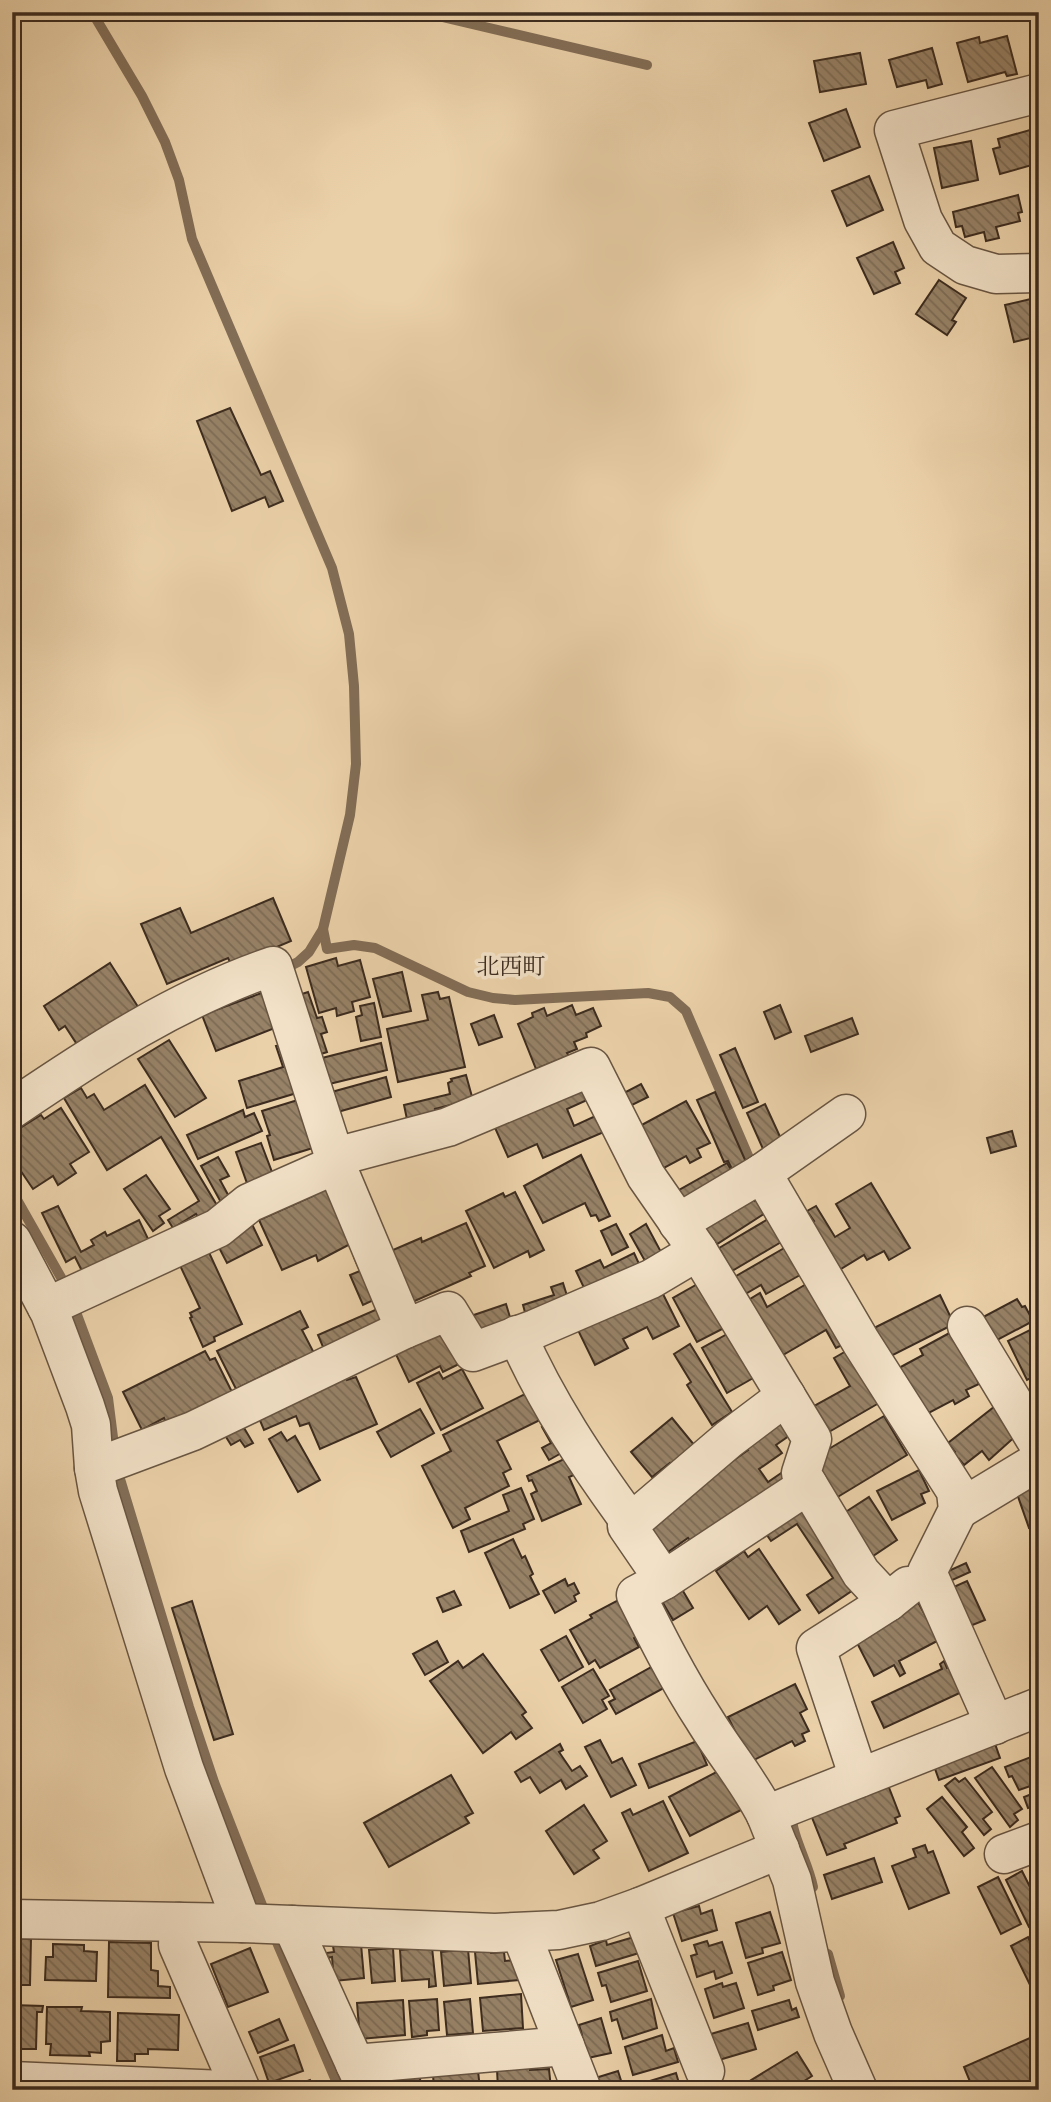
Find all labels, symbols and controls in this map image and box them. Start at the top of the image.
district label: 北西町 [477,952,546,985]

